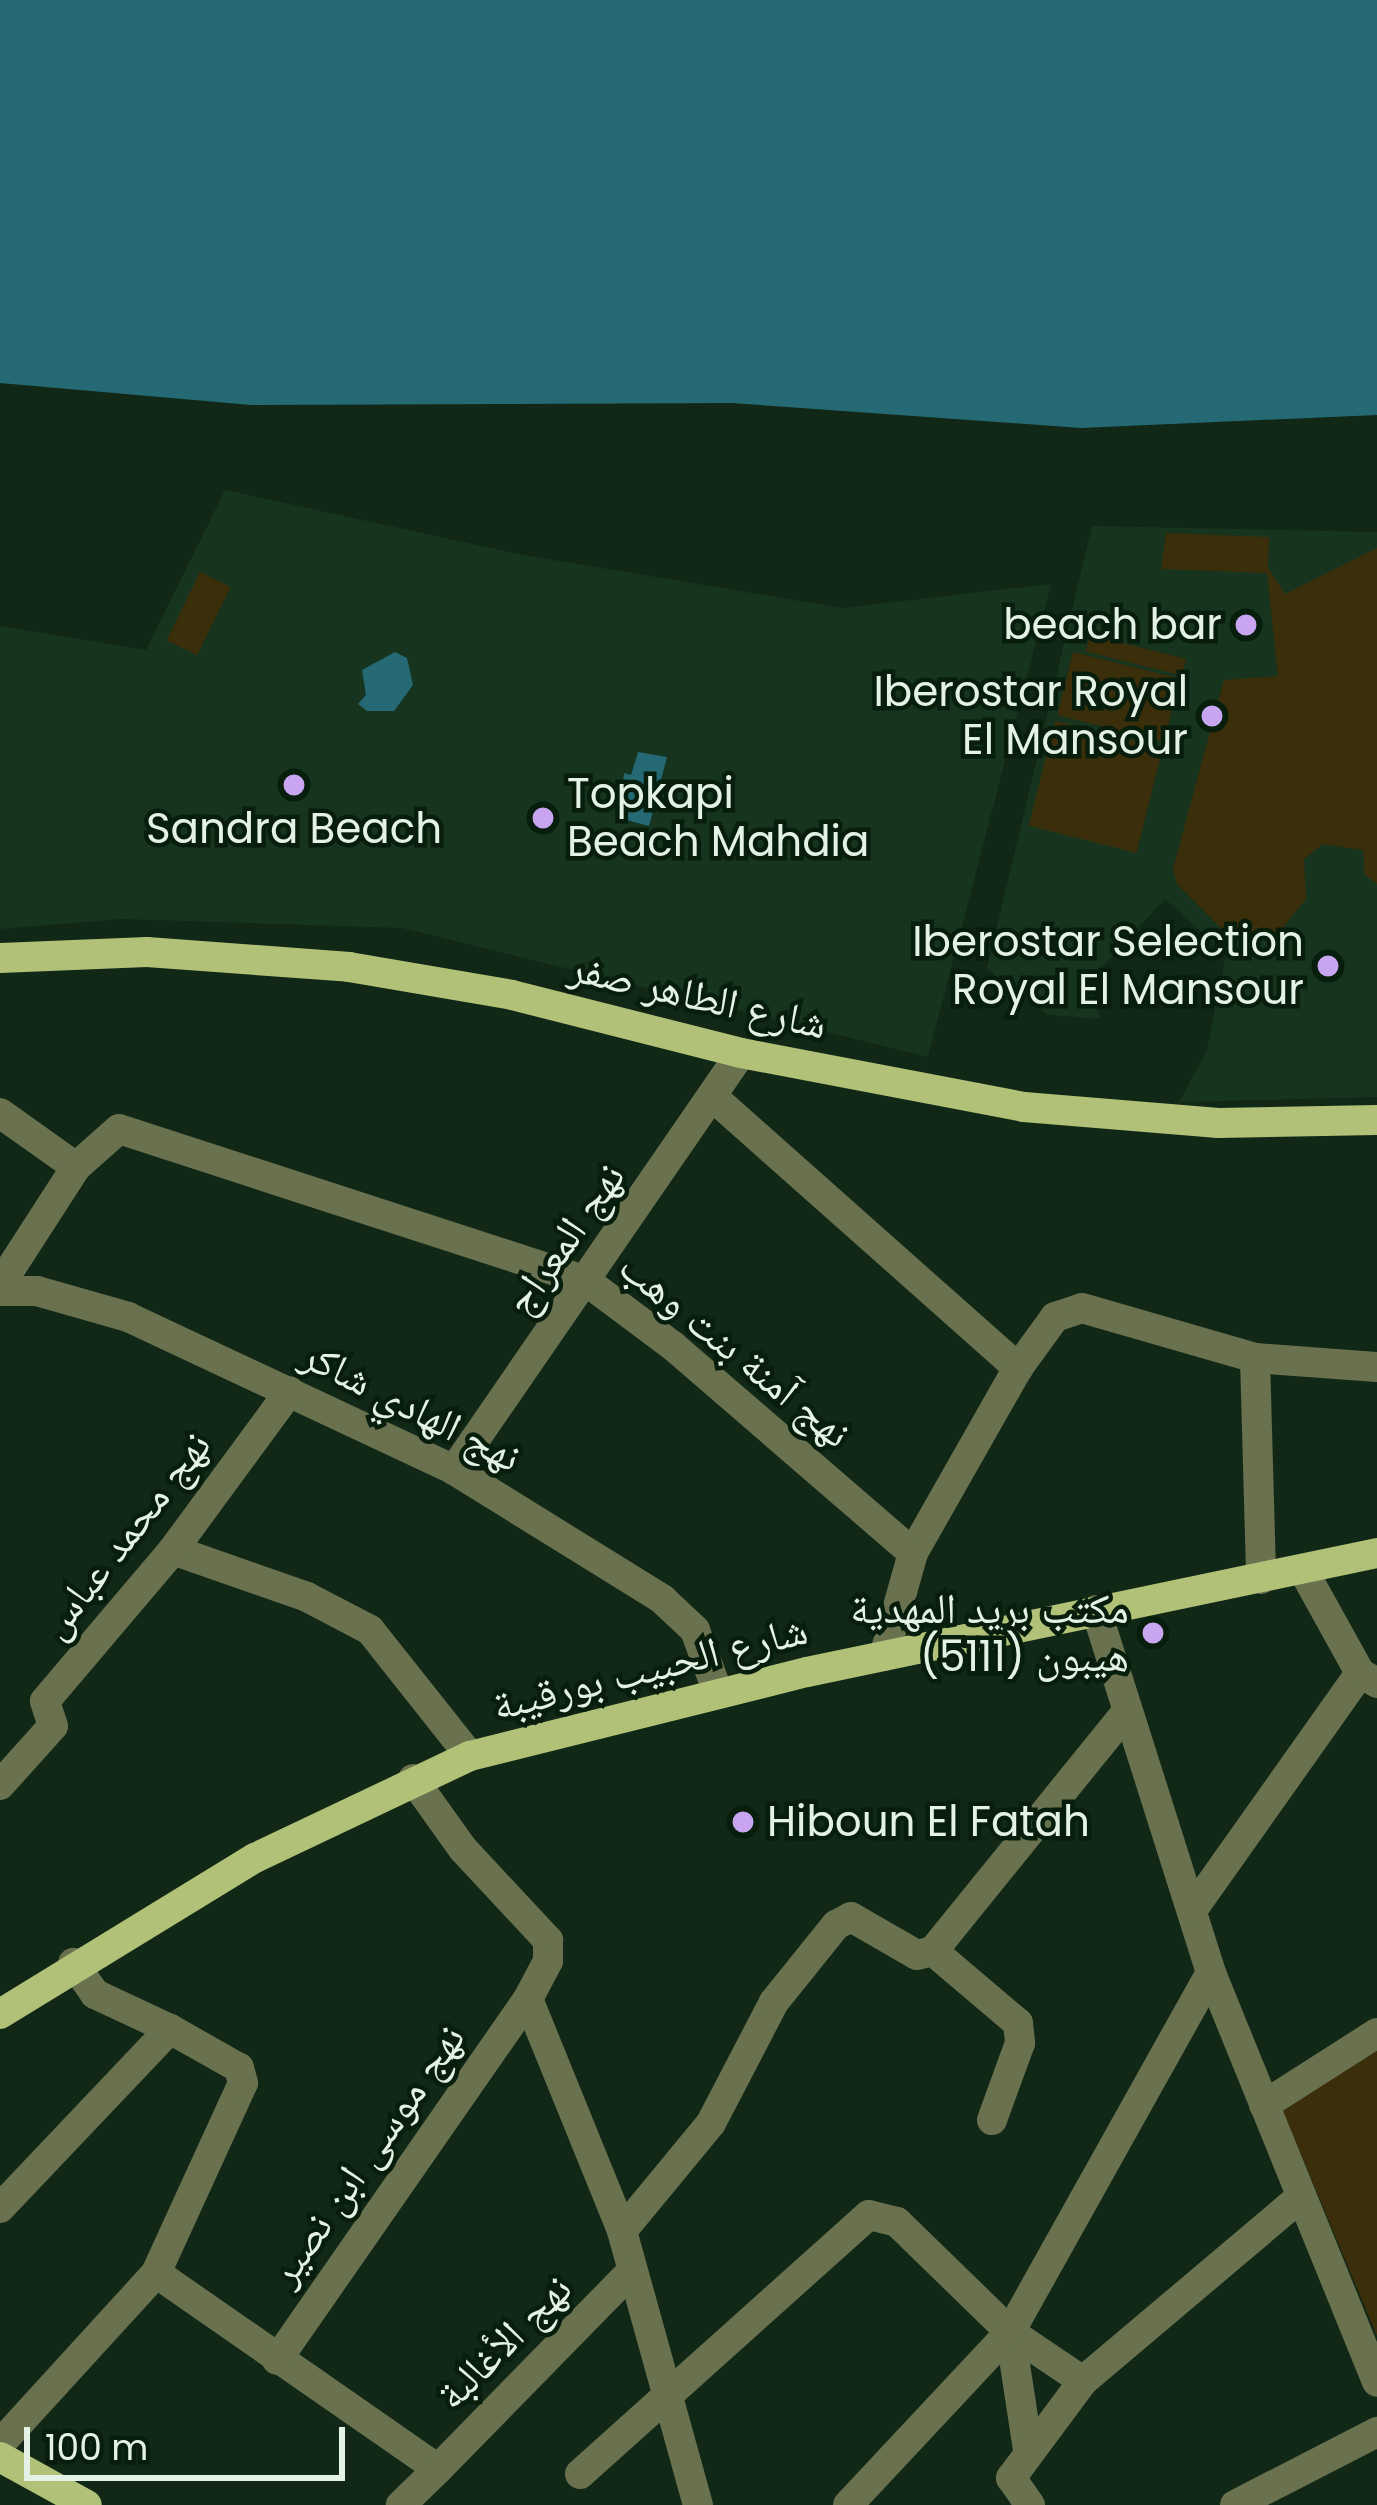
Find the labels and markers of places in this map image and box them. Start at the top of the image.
place label: beach bar [1003,600,1222,650]
marker: beach bar [1233,612,1259,638]
place label: Iberostar Royal El Mansour [873,667,1188,766]
marker: Iberostar Royal El Mansour [1199,703,1225,729]
place label: Topkapi Beach Mahdia [567,769,869,868]
marker: Sandra Beach [281,772,307,798]
place label: Sandra Beach [146,804,442,854]
marker: Topkapi Beach Mahdia [530,805,556,831]
place label: Iberostar Selection Royal El Mansour [912,917,1304,1016]
marker: Iberostar Selection Royal El Mansour [1315,953,1341,979]
place label: مكتب بريد المهدية هيبون (5111) [850,1584,1129,1682]
marker: مكتب بريد المهدية هيبون (5111) [1140,1620,1166,1646]
place label: Hiboun El Fatah [767,1797,1090,1847]
marker: Hiboun El Fatah [730,1809,756,1835]

